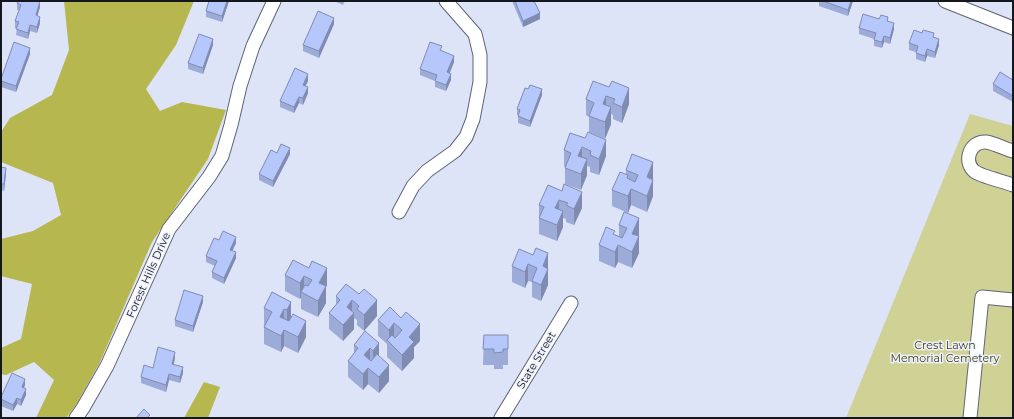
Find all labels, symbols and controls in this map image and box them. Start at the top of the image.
street label: Forest Hills Drive [123,230,173,320]
street label: State Street [513,328,559,391]
park label: Crest Lawn Memorial Cemetery [890,338,1000,365]

